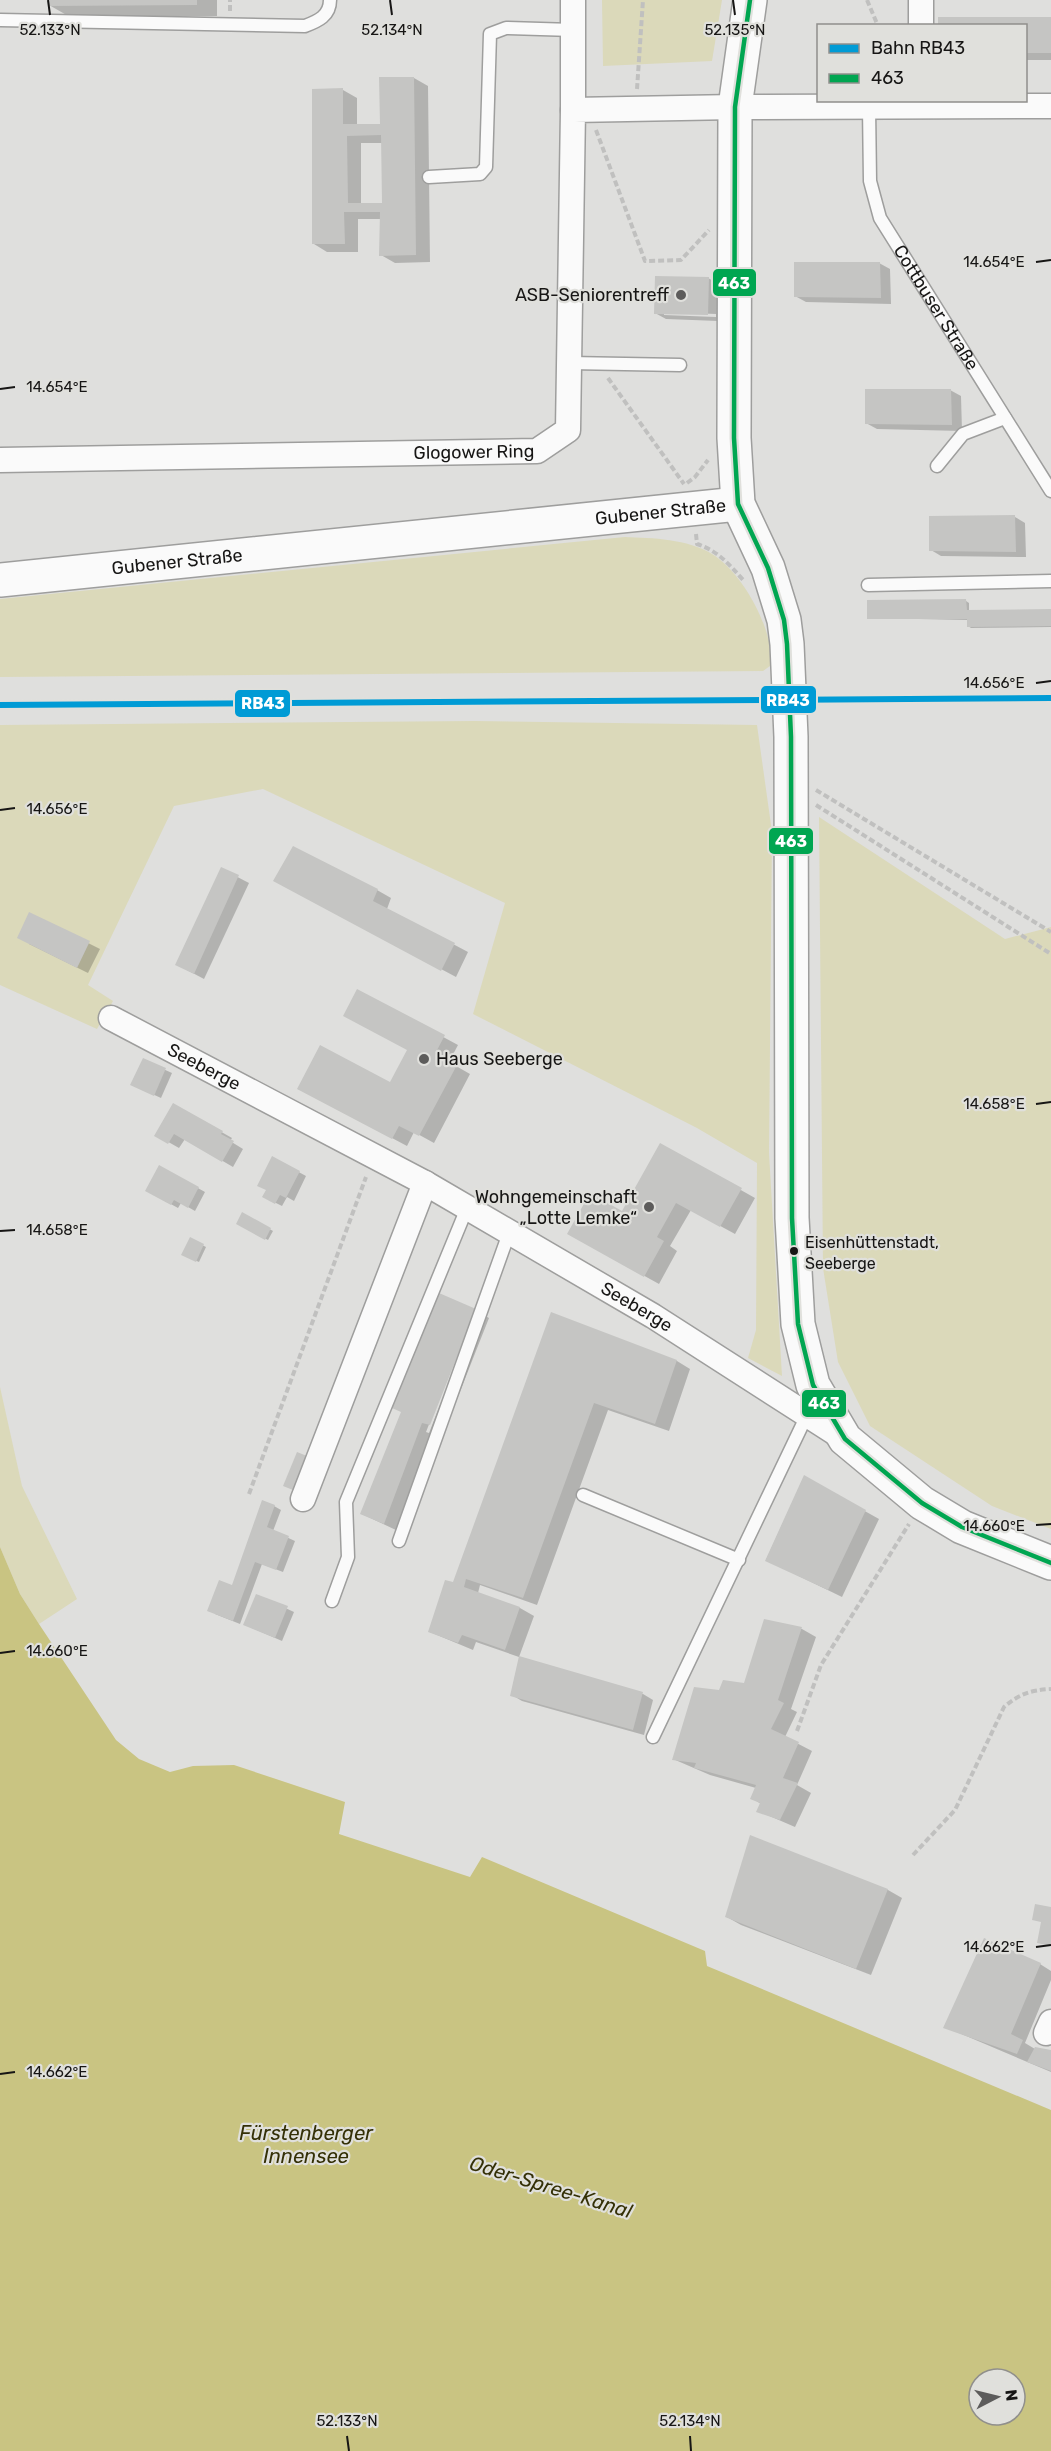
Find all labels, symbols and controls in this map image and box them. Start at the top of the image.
text: 52.133°N [19,21,81,39]
text: 52.134°N [361,21,423,39]
text: 52.135°N [704,21,766,39]
legend [817,24,1027,102]
text: Bahn RB43 [871,37,965,59]
text: 463 [871,67,904,89]
street label: Cottbuser Straße [889,241,984,374]
text: 14.654°E [963,253,1025,271]
line badge: 463 [712,268,757,297]
text: 463 [718,274,750,293]
place label: ASB-Seniorentreff [515,284,670,306]
marker: ASB-Seniorentreff [674,288,688,302]
text: 14.654°E [26,378,88,396]
street label: Glogower Ring [413,440,535,464]
street label: Gubener Straße [594,494,727,530]
street label: Gubener Straße [111,544,244,579]
text: 14.656°E [963,674,1025,692]
line badge: RB43 [760,685,817,714]
line badge: RB43 [234,689,291,718]
text: RB43 [766,691,810,710]
text: RB43 [241,694,285,713]
text: 14.656°E [26,800,88,818]
line badge: 463 [768,827,814,855]
text: 463 [775,832,807,851]
street label: Seeberge [164,1039,244,1095]
place label: Haus Seeberge [436,1048,563,1070]
marker: Haus Seeberge [417,1052,431,1066]
text: 14.658°E [963,1095,1025,1113]
place label: Wohngemeinschaft „Lotte Lemke“ [475,1186,637,1229]
marker: Wohngemeinschaft „Lotte Lemke“ [642,1200,656,1214]
text: 14.658°E [26,1221,88,1239]
place label: Eisenhüttenstadt, Seeberge [805,1233,939,1273]
marker: Eisenhüttenstadt, Seeberge [788,1245,800,1257]
street label: Seeberge [597,1277,677,1337]
line badge: 463 [801,1389,847,1418]
text: 463 [808,1394,840,1413]
text: 14.660°E [963,1517,1025,1535]
text: 14.660°E [26,1642,88,1660]
text: 14.662°E [964,1938,1024,1956]
text: 14.662°E [27,2063,87,2081]
water label: Fürstenberger Innensee [239,2121,374,2168]
water label: Oder-Spree-Kanal [467,2151,636,2223]
north arrow [967,2367,1027,2427]
text: N [1001,2388,1022,2402]
text: 52.133°N [316,2412,378,2430]
text: 52.134°N [659,2412,721,2430]

